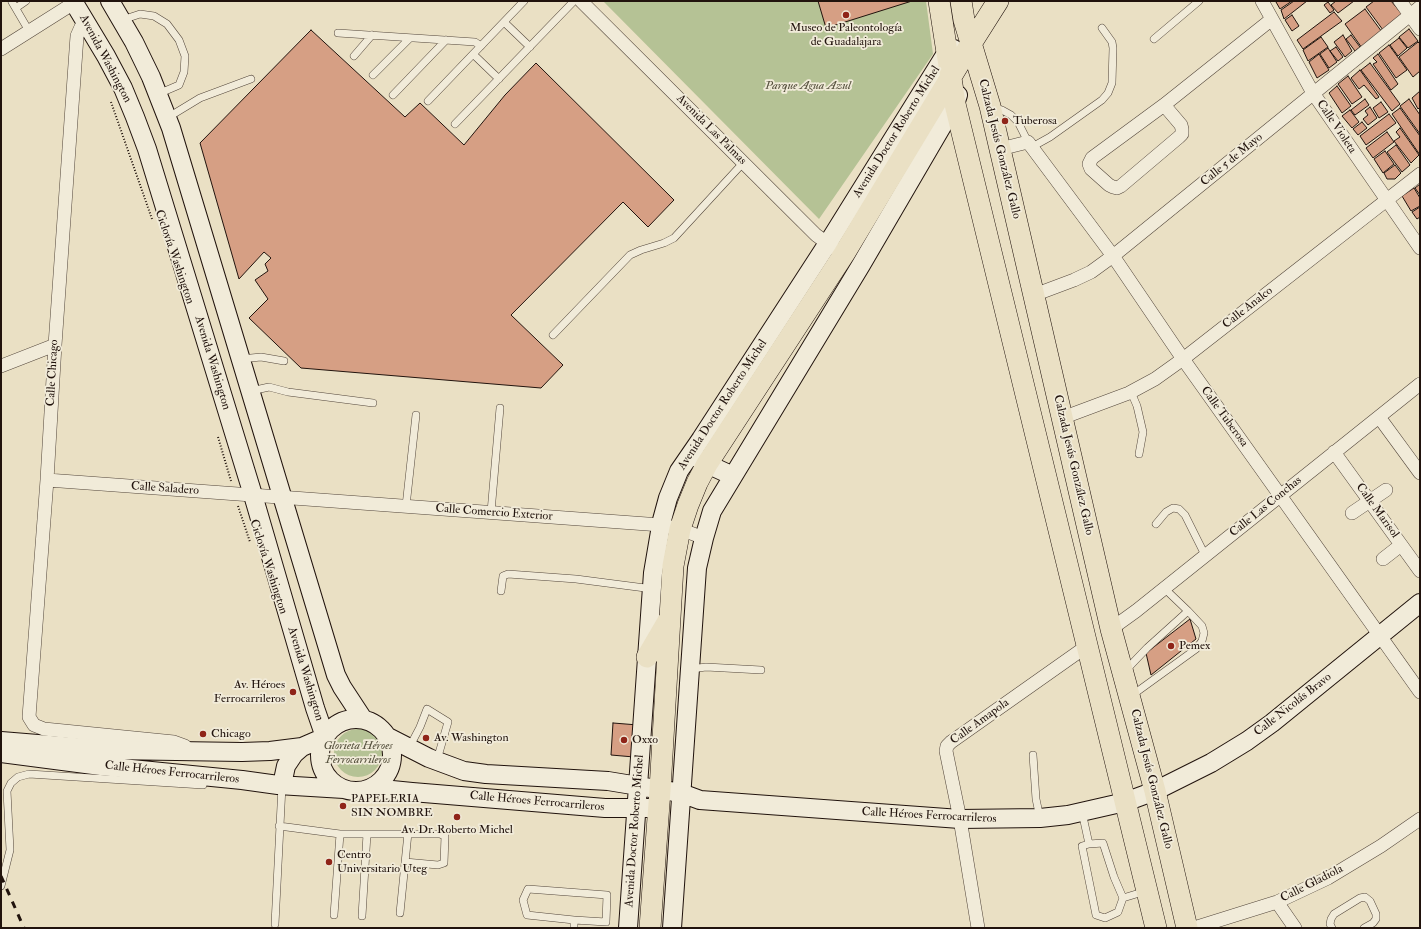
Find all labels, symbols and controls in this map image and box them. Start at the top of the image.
marker: Museo de Paleontología de Guadalajara [841,10,851,20]
street label: Avenida Washington [76,13,134,105]
place label: Museo de Paleontología de Guadalajara [790,21,902,49]
street label: Avenida Doctor Roberto Michel [850,63,944,201]
street label: Calzada Jesús González Gallo [975,78,1023,220]
park label: Parque Agua Azul [765,79,851,93]
street label: Avenida Las Palmas [673,92,749,168]
street label: Calle Violeta [1313,97,1359,157]
place label: Tuberosa [1013,114,1057,128]
marker: Tuberosa [1000,116,1010,126]
street label: Calle 5 de Mayo [1198,131,1266,189]
street label: Ciclovía Washington [151,208,197,306]
street label: Calle Analco [1220,284,1276,332]
street label: Avenida Washington [191,314,233,412]
street label: Avenida Doctor Roberto Michel [675,337,771,473]
street label: Calle Chicago [44,339,62,407]
street label: Calle Tuberosa [1197,384,1251,450]
street label: Calzada Jesús González Gallo [1050,393,1096,537]
street label: Calle Las Conchas [1227,474,1305,540]
street label: Calle Saladero [131,479,199,499]
street label: Calle Marisol [1352,481,1402,541]
street label: Calle Comercio Exterior [435,502,553,524]
street label: Ciclovía Washington [246,518,290,616]
street label: Avenida Washington [284,625,326,723]
place label: Pemex [1179,639,1210,653]
marker: Pemex [1166,641,1176,651]
street label: Calle Nicolás Bravo [1251,670,1335,740]
place label: Av. Héroes Ferrocarrileros [214,678,285,706]
marker: Av. Héroes Ferrocarrileros [288,687,298,697]
street label: Calle Amapola [948,696,1012,748]
street label: Calzada Jesús González Gallo [1127,708,1175,850]
place label: Chicago [211,727,251,741]
marker: Chicago [198,729,208,739]
place label: Av. Washington [434,731,509,745]
marker: Av. Washington [421,733,431,743]
place label: Oxxo [632,733,658,747]
marker: Oxxo [619,735,629,745]
park label: Glorieta Héroes Ferrocarrileros [323,739,393,767]
street label: Avenida Doctor Roberto Michel [622,754,648,908]
street label: Calle Héroes Ferrocarrileros [104,759,240,787]
street label: Calle Héroes Ferrocarrileros [469,789,605,815]
place label: PAPELERIA SIN NOMBRE [351,792,433,820]
marker: PAPELERIA SIN NOMBRE [338,801,348,811]
street label: Calle Héroes Ferrocarrileros [861,805,997,827]
marker: Av. Dr. Roberto Michel [452,812,462,822]
place label: Av. Dr. Roberto Michel [401,823,513,837]
place label: Centro Universitario Uteg [337,848,427,876]
marker: Centro Universitario Uteg [324,857,334,867]
street label: Calle Gladiola [1278,862,1346,906]

